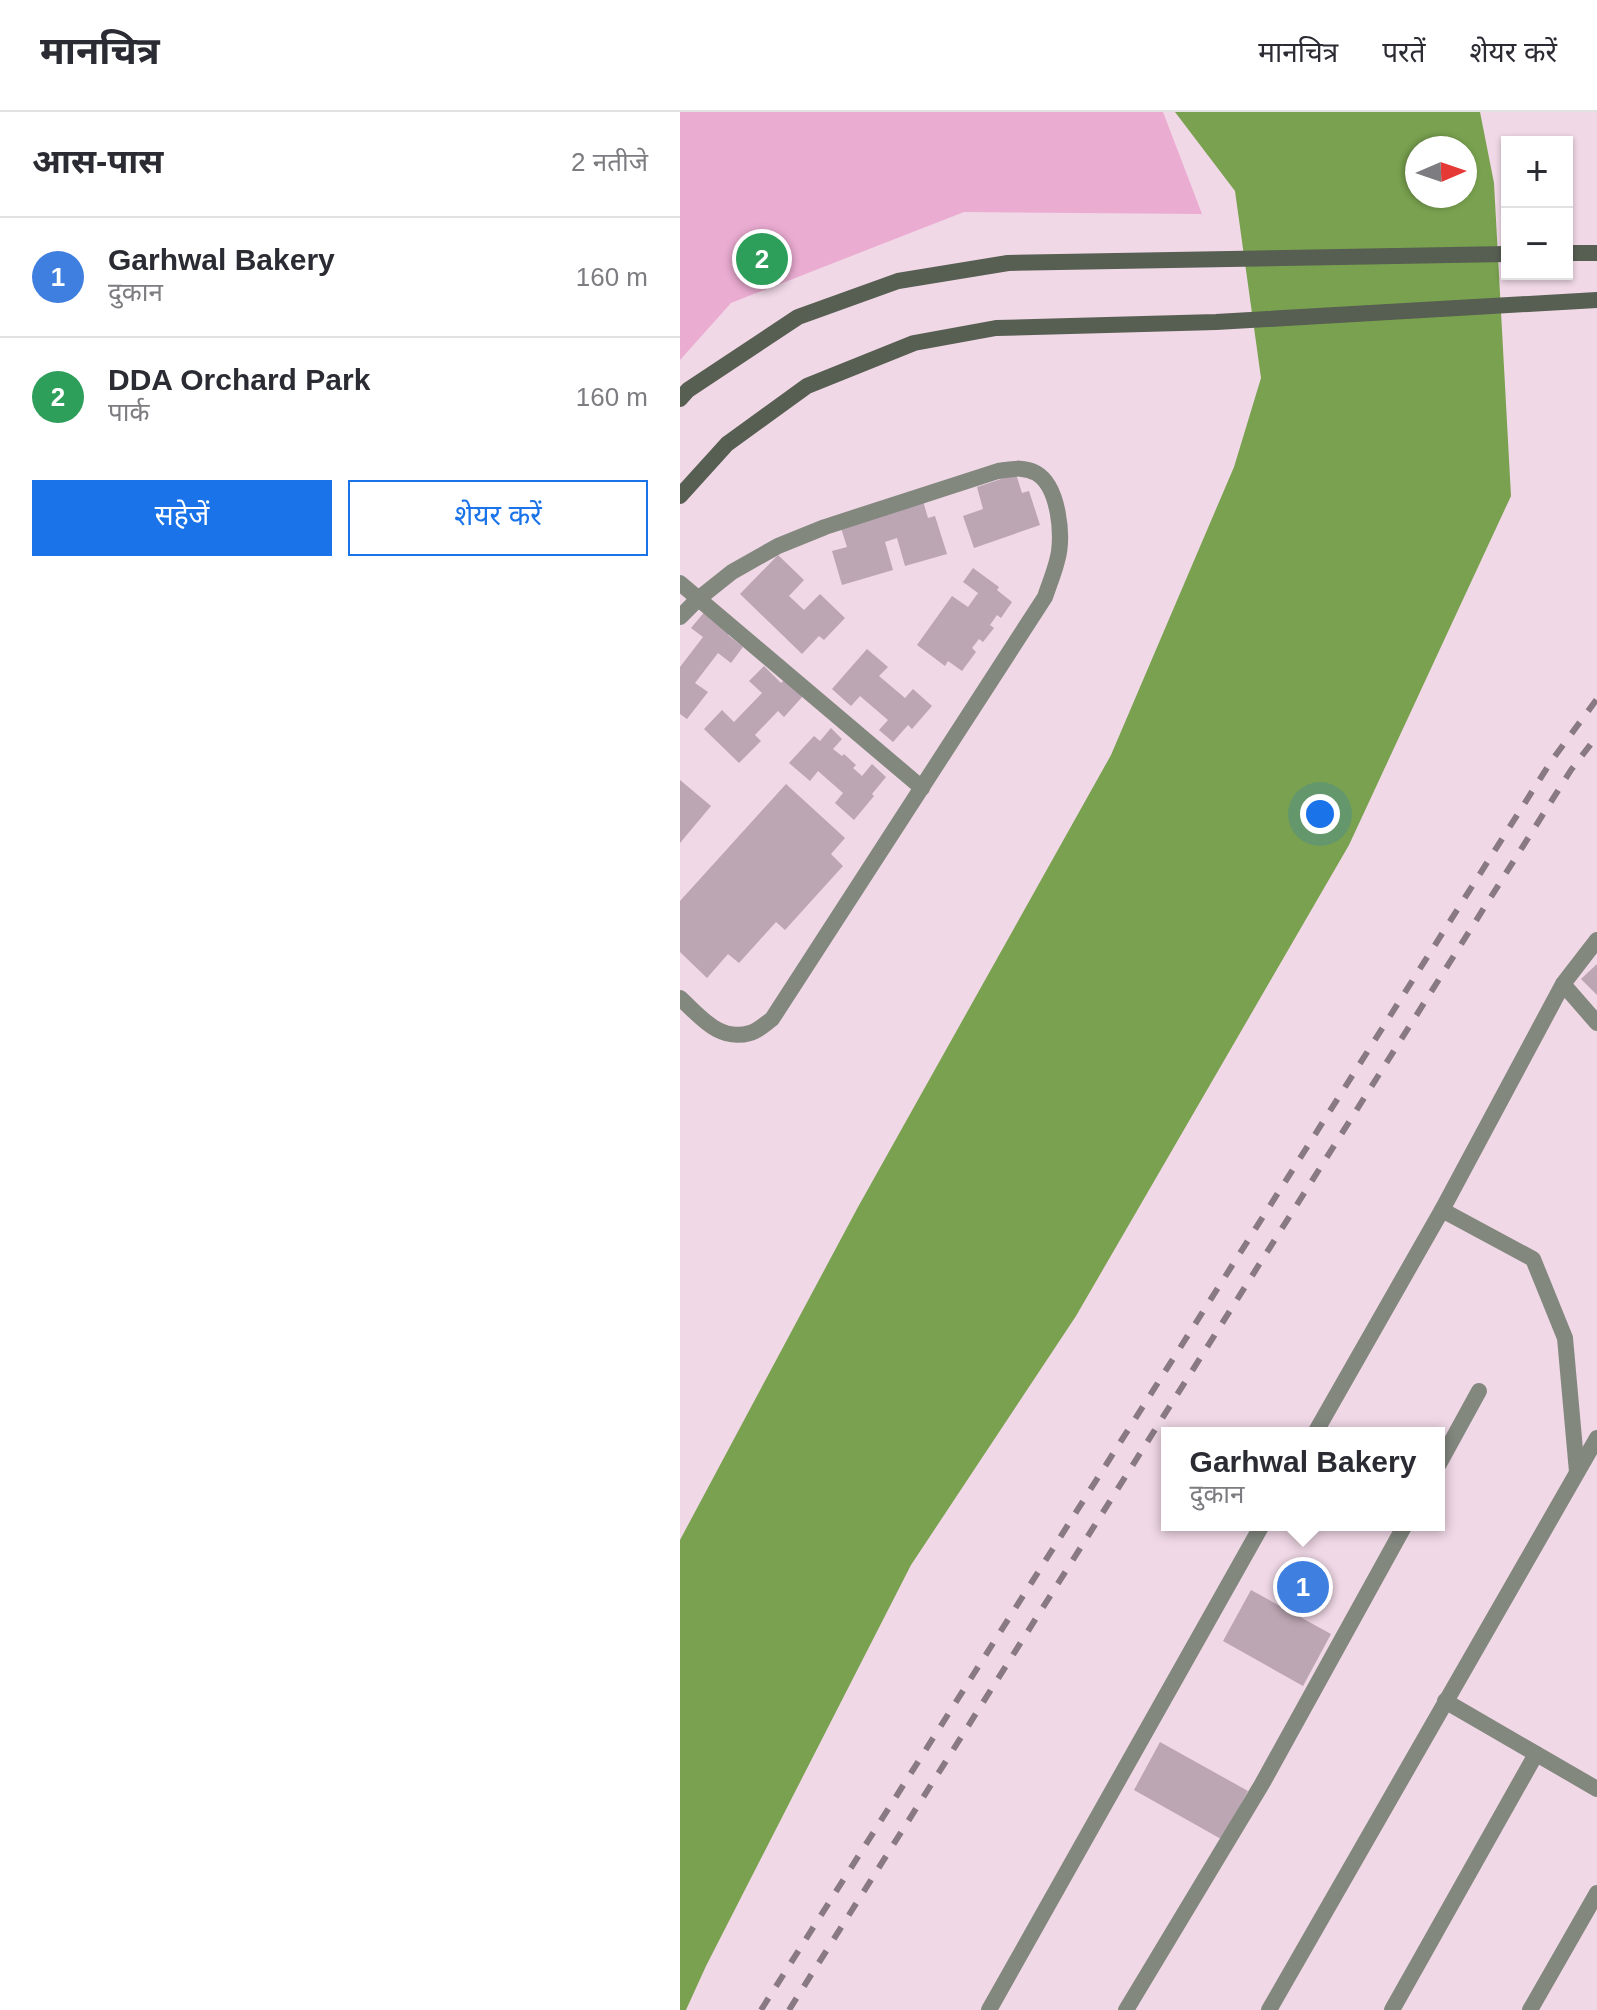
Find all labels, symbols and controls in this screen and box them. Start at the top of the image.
text: मानचित्र [40,30,160,72]
text: मानचित्र [1258,37,1338,68]
text: परतें [1382,37,1426,68]
text: शेयर करें [1470,37,1557,68]
north arrow [1405,136,1477,208]
map controls [1501,136,1573,280]
button: + [1501,136,1573,208]
text: आस-पास [32,142,163,180]
text: 2 नतीजे [571,147,648,177]
button: − [1501,208,1573,280]
pin: 2 [736,229,788,289]
text: Garhwal Bakery [108,243,335,276]
text: 1 [51,262,65,292]
text: 160 m [576,262,648,292]
text: दुकान [108,277,163,307]
text: DDA Orchard Park [108,363,370,396]
text: 2 [51,382,65,412]
text: 160 m [576,382,648,412]
text: पार्क [108,397,149,427]
button: सहेजें [32,480,332,556]
button: शेयर करें [348,480,648,556]
your location [1300,794,1340,834]
popup [1161,1427,1445,1531]
text: Garhwal Bakery [1190,1445,1416,1478]
text: दुकान [1190,1479,1245,1509]
pin: 1 [1277,1557,1329,1617]

